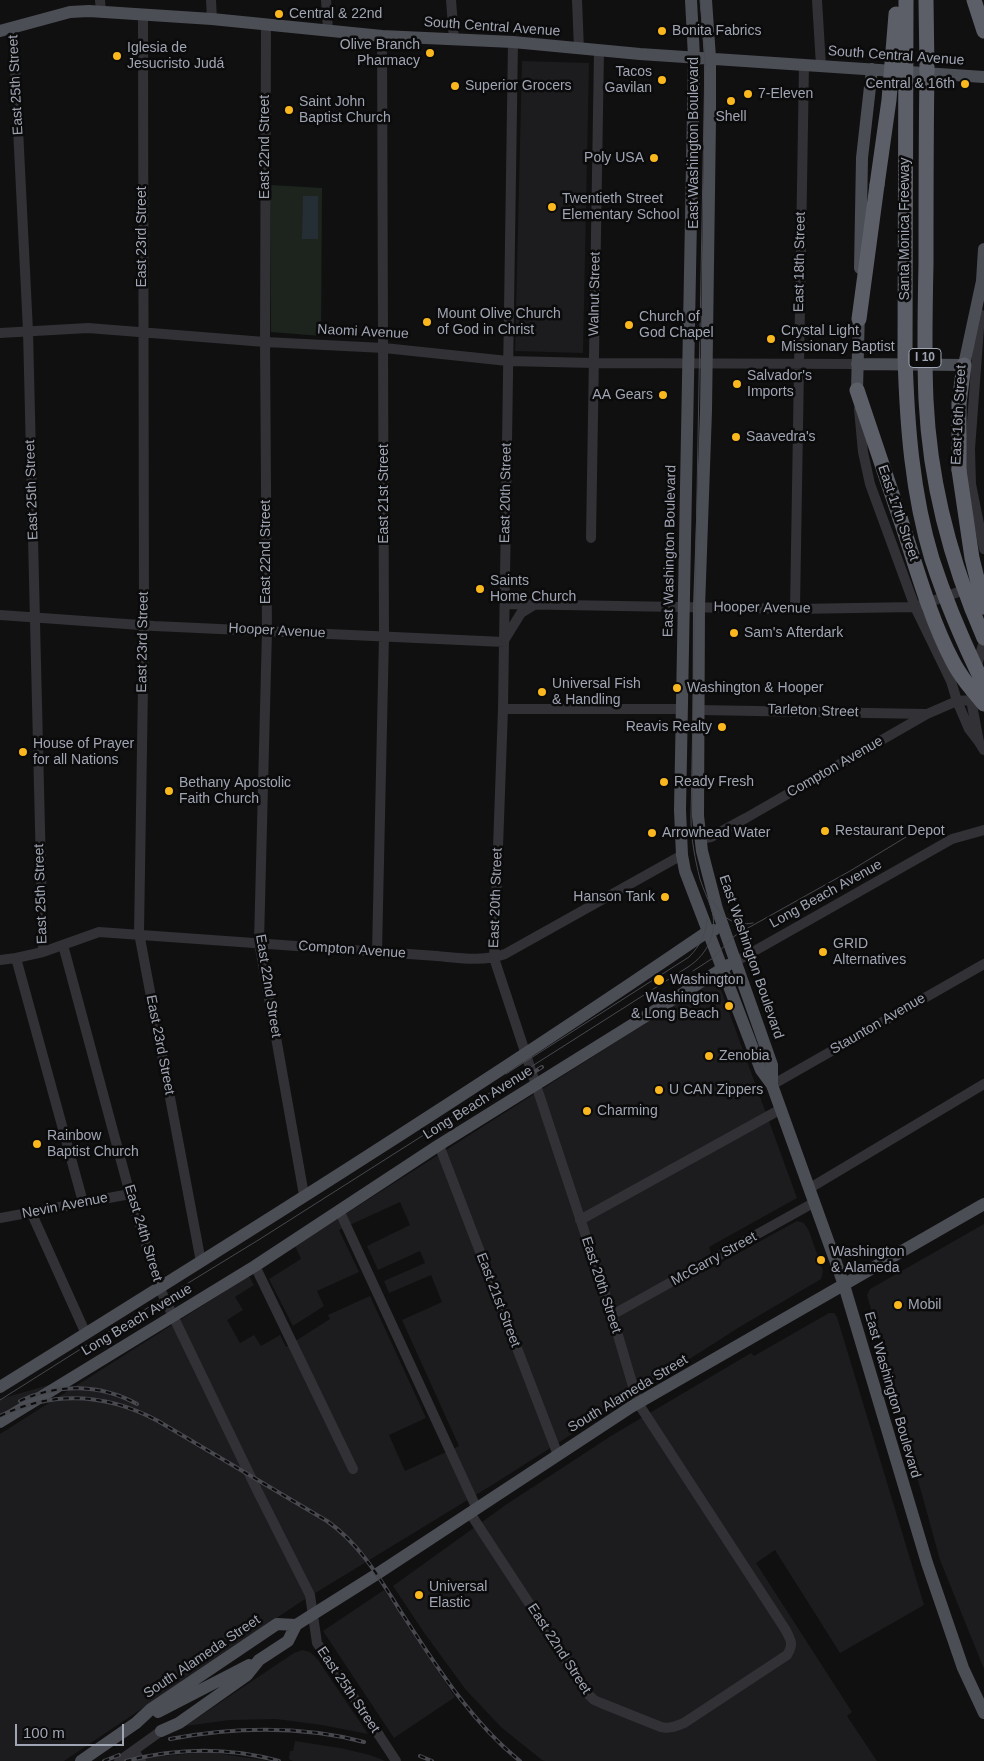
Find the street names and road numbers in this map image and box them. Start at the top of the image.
street label: South Central Avenue [423,14,561,40]
street label: East 25th Street [5,34,27,136]
street label: South Central Avenue [827,43,965,69]
street label: East Washington Boulevard [686,57,702,229]
street label: East 22nd Street [257,95,273,199]
street label: Santa Monica Freeway [897,157,913,301]
street label: East 23rd Street [134,186,150,288]
street label: East 18th Street [791,212,809,312]
street label: Walnut Street [586,252,604,336]
street label: Naomi Avenue [317,321,409,343]
road number: I 10 [909,348,941,368]
street label: East 16th Street [948,364,970,466]
street label: East 25th Street [22,440,42,540]
street label: East 20th Street [497,443,515,543]
street label: East 21st Street [376,444,392,544]
street label: East 17th Street [874,463,922,563]
street label: East Washington Boulevard [660,465,680,637]
street label: East 22nd Street [258,500,274,604]
street label: East 23rd Street [134,591,152,693]
street label: Hooper Avenue [713,599,811,617]
street label: Hooper Avenue [228,620,326,642]
street label: Tarleton Street [767,701,859,721]
street label: Compton Avenue [784,733,886,801]
street label: East 25th Street [31,844,51,944]
street label: East 20th Street [486,848,506,948]
street label: Long Beach Avenue [767,856,885,932]
street label: East Washington Boulevard [715,873,787,1041]
street label: East 22nd Street [252,933,284,1039]
street label: Compton Avenue [298,938,406,962]
street label: Staunton Avenue [827,990,929,1058]
street label: East 23rd Street [142,994,178,1096]
street label: Long Beach Avenue [420,1063,536,1143]
street label: East 24th Street [120,1183,166,1283]
street label: Nevin Avenue [21,1189,109,1223]
street label: McGarry Street [668,1229,760,1289]
street label: East 20th Street [577,1235,625,1335]
street label: East 21st Street [472,1250,524,1350]
street label: Long Beach Avenue [79,1280,195,1360]
street label: East Washington Boulevard [860,1310,924,1480]
street label: South Alameda Street [565,1352,691,1436]
street label: East 22nd Street [524,1601,594,1697]
street label: South Alameda Street [141,1612,263,1702]
street label: East 25th Street [313,1644,383,1736]

